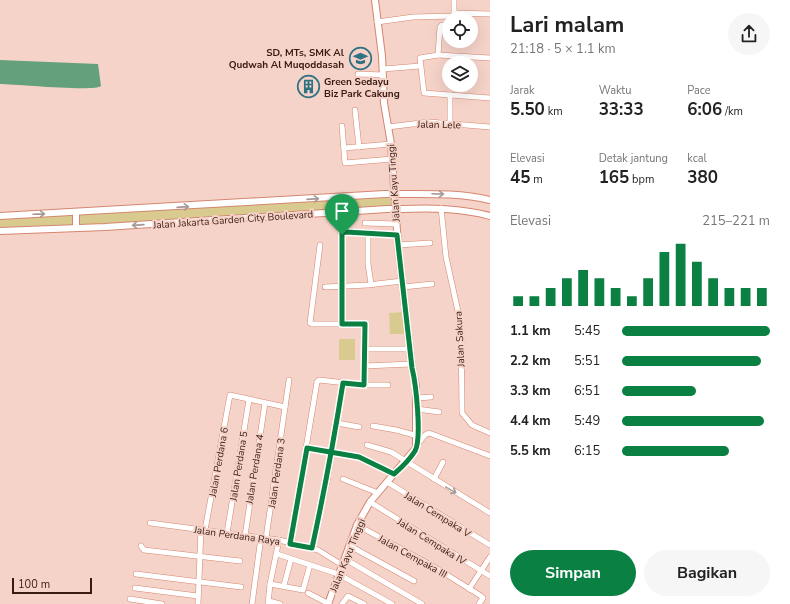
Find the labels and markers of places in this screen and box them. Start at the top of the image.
school or university icon: SD, MTs, SMK Al Qudwah Al Muqoddasah [347,45,373,71]
place label: SD, MTs, SMK Al Qudwah Al Muqoddasah [229,46,345,72]
building icon: Green Sedayu Biz Park Cakung [295,74,321,100]
place label: Green Sedayu Biz Park Cakung [324,75,400,101]
pin [325,194,359,235]

